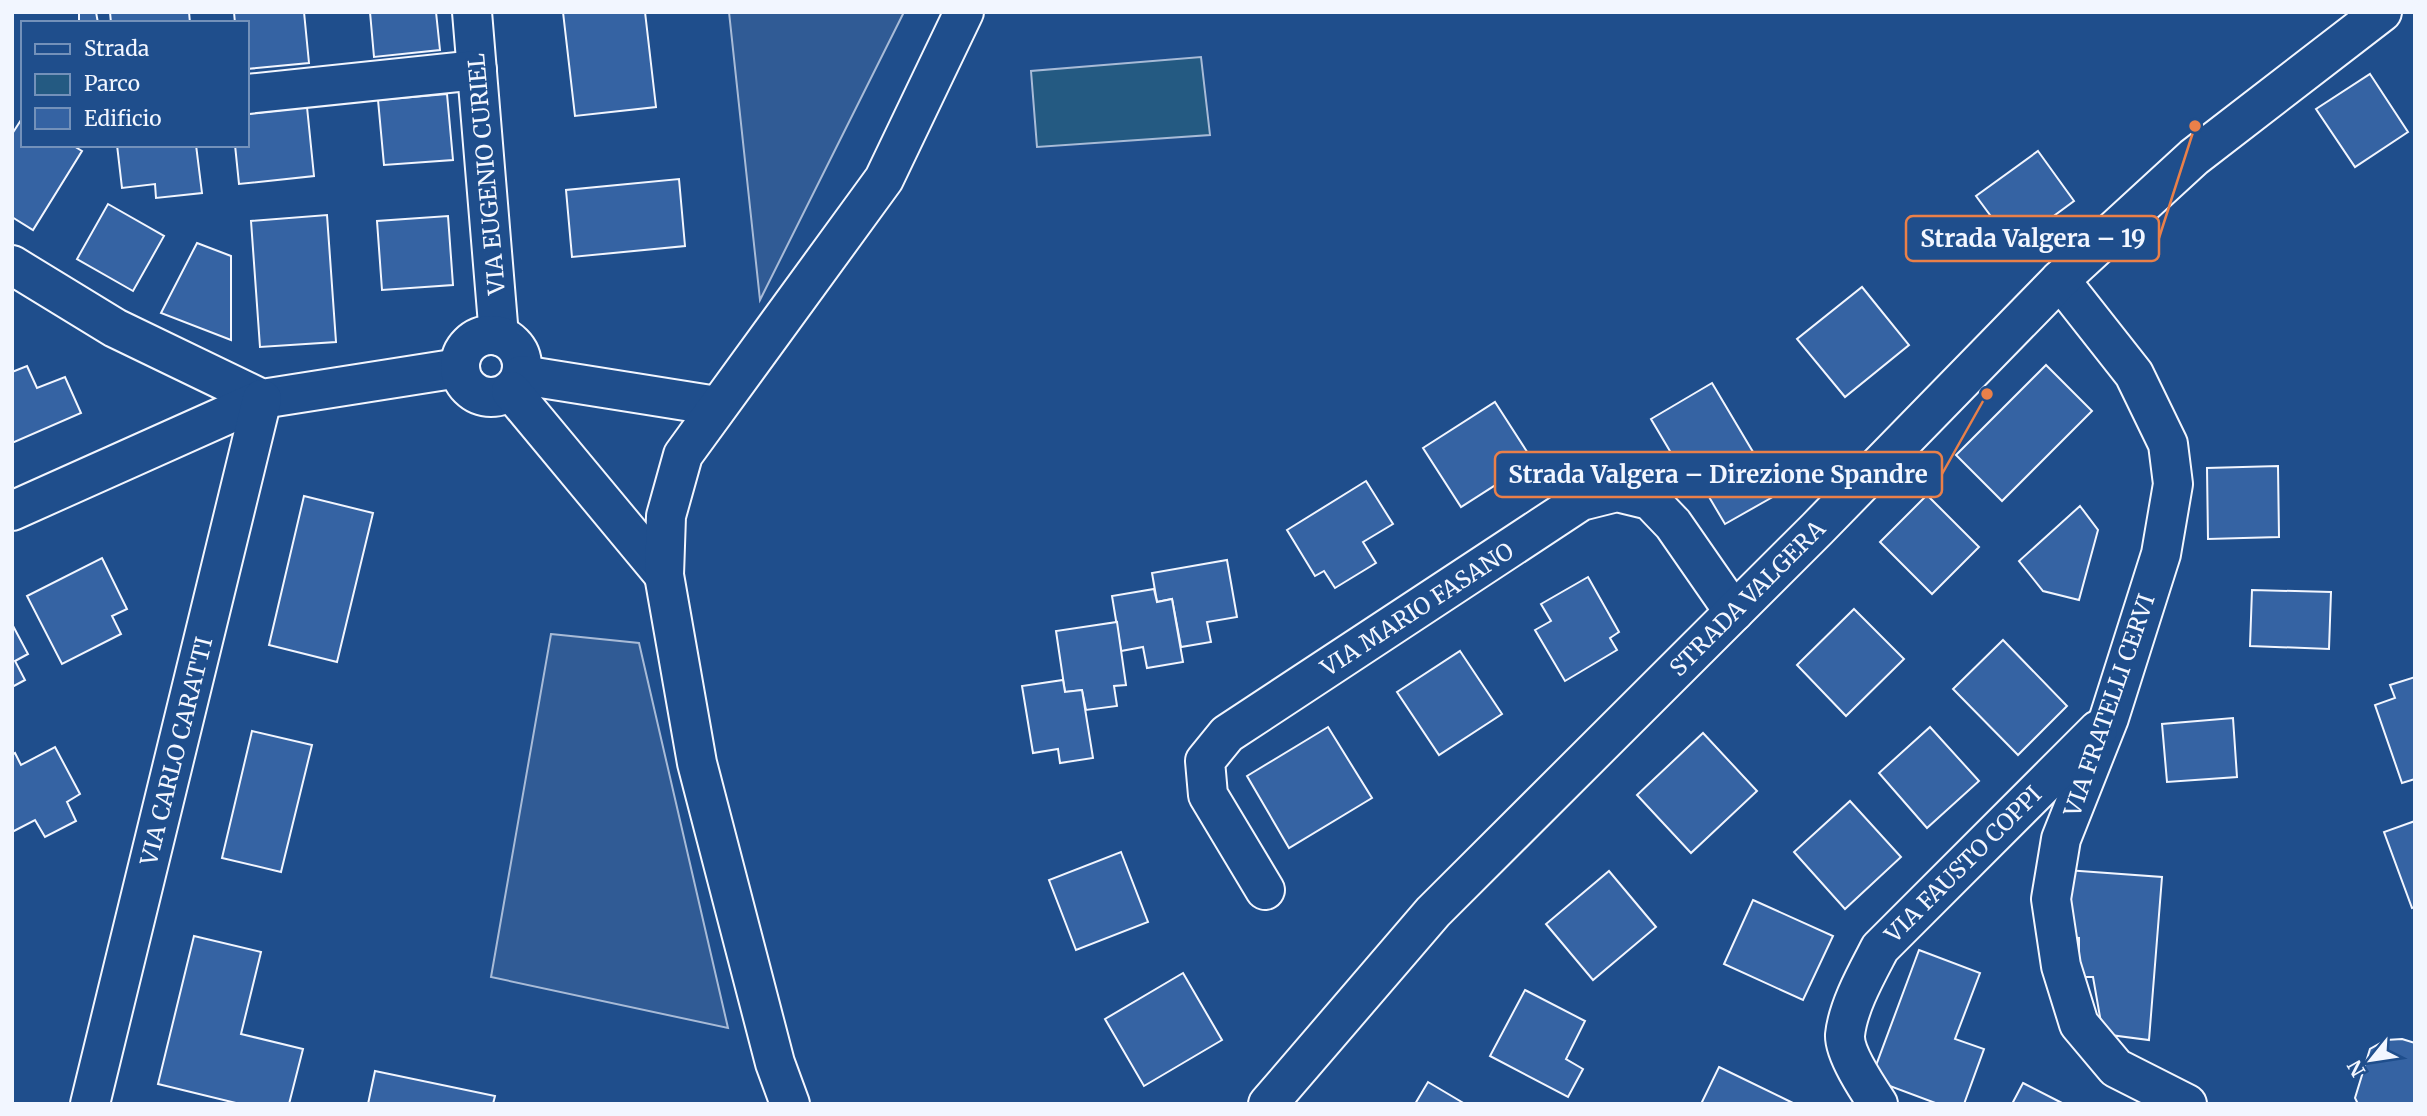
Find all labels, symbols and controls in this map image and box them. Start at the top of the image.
legend [21,21,248,147]
text: Strada [84,35,149,62]
street label: VIA EUGENIO CURIEL [461,52,511,297]
text: Parco [84,70,140,97]
text: Edificio [84,105,161,132]
callout: Strada Valgera – 19 [1906,216,2159,261]
text: Strada Valgera – 19 [1920,223,2146,254]
callout: Strada Valgera – Direzione Spandre [1495,452,1942,497]
text: Strada Valgera – Direzione Spandre [1508,459,1928,490]
street label: STRADA VALGERA [1663,514,1831,682]
street label: VIA MARIO FASANO [1314,536,1519,683]
street label: VIA FRATELLI CERVI [2057,590,2161,821]
street label: VIA CARLO CARATTI [133,634,218,869]
street label: VIA FAUSTO COPPI [1878,780,2047,949]
north arrow [2336,1025,2406,1095]
text: N [2342,1056,2370,1081]

